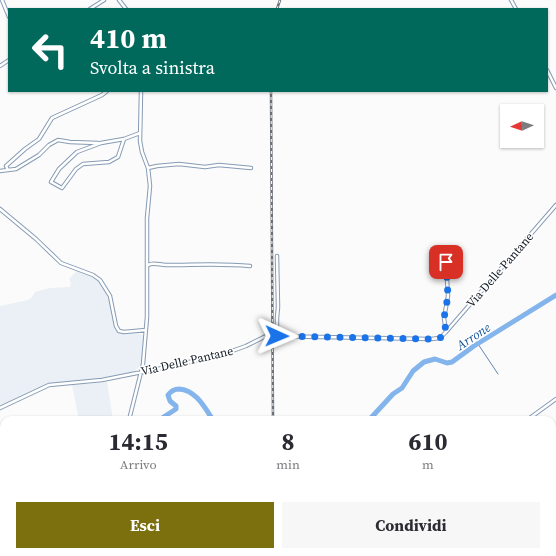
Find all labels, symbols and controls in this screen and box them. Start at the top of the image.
text: 410 m [90,19,167,57]
icon: left [24,24,76,76]
text: Svolta a sinistra [90,55,215,80]
north arrow [500,104,544,148]
map controls [500,104,544,148]
street label: Via Delle Pantane [463,229,537,311]
pin [429,245,463,279]
icon: arrive [435,251,457,273]
position arrow [256,315,298,357]
water label: Arrone [452,319,494,354]
street label: Via Delle Pantane [139,343,235,379]
text: 14:15 [109,425,168,458]
text: 8 [282,425,295,458]
text: 610 [408,425,447,458]
text: Arrivo [120,456,157,473]
text: min [276,456,300,473]
text: m [422,456,434,473]
button: Esci [16,502,274,548]
button: Condividi [282,502,540,548]

